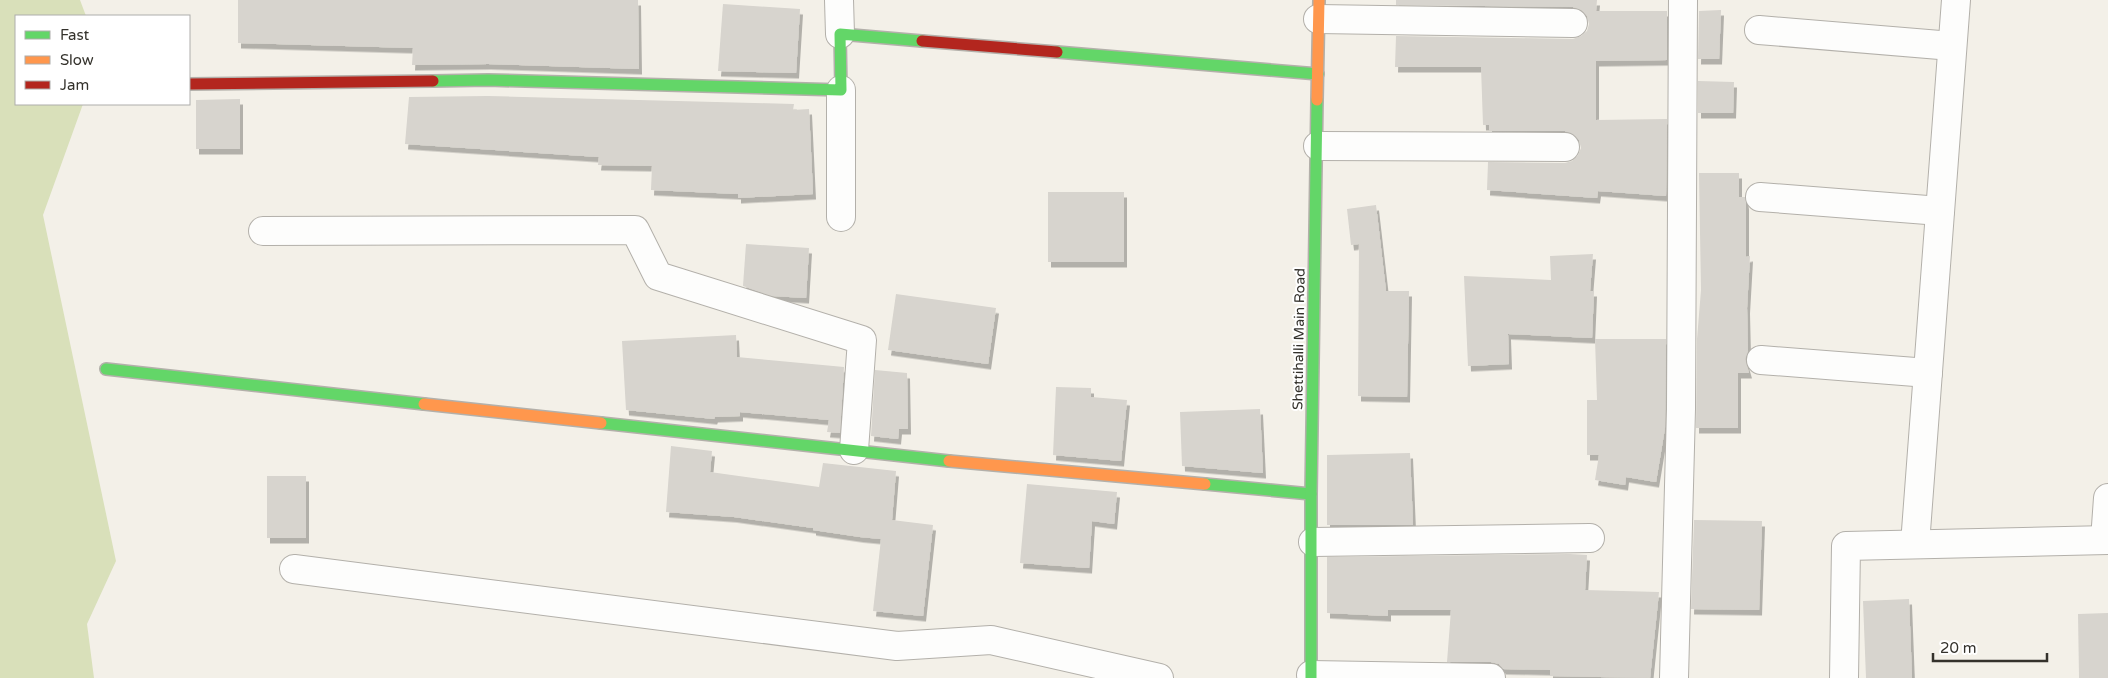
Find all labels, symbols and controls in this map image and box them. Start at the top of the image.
legend [15,15,190,105]
text: Fast [60,26,90,44]
text: Slow [60,51,94,69]
text: Jam [60,76,89,94]
street label: Shettihalli Main Road [1289,268,1309,410]
scale bar [1933,630,2047,662]
text: 20 m [1940,639,1977,657]

